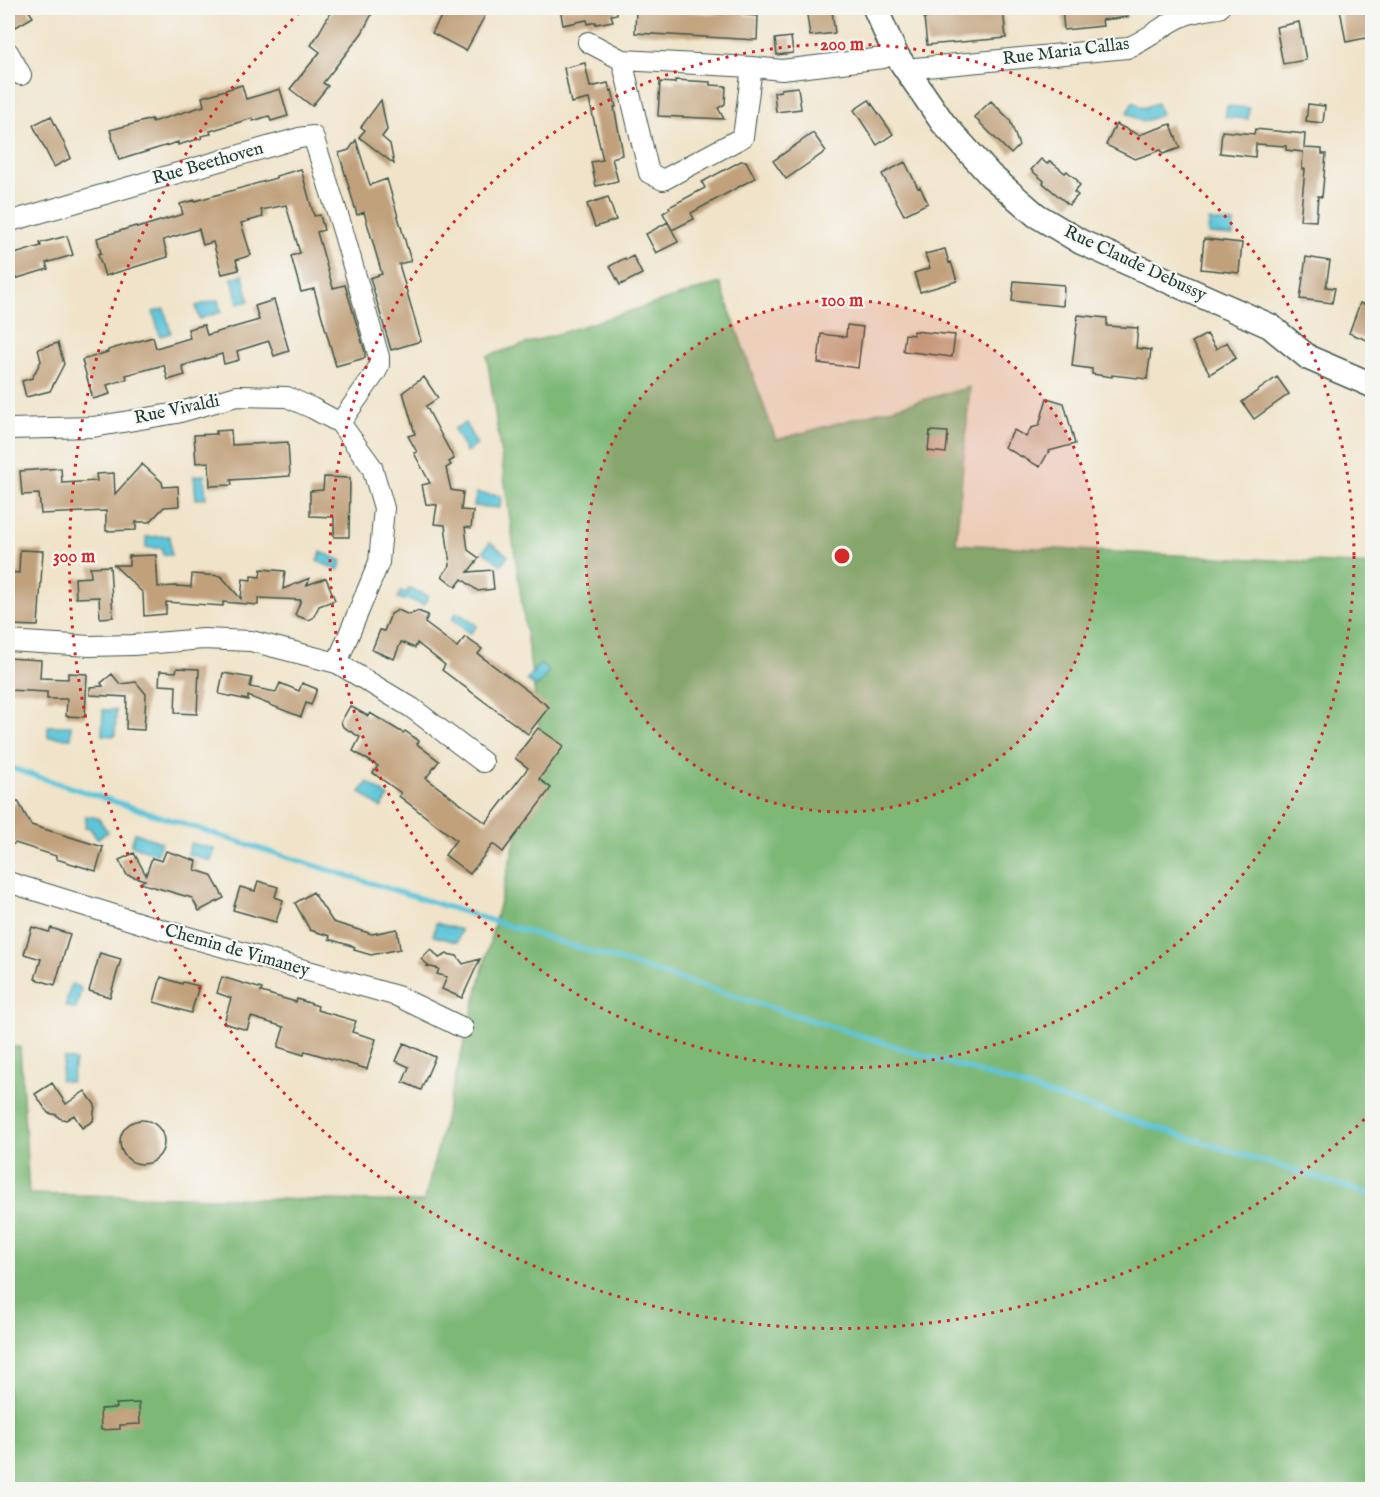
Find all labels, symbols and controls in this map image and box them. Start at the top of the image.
street label: Rue Maria Callas [1001,33,1131,71]
text: 200 m [820,34,864,57]
street label: Rue Beethoven [150,137,267,191]
street label: Rue Claude Debussy [1060,221,1210,307]
text: 100 m [821,290,863,313]
street label: Rue Vivaldi [132,390,222,430]
text: 300 m [53,546,95,569]
centre of rings [832,546,852,566]
street label: Chemin de Vimaney [162,919,312,983]

